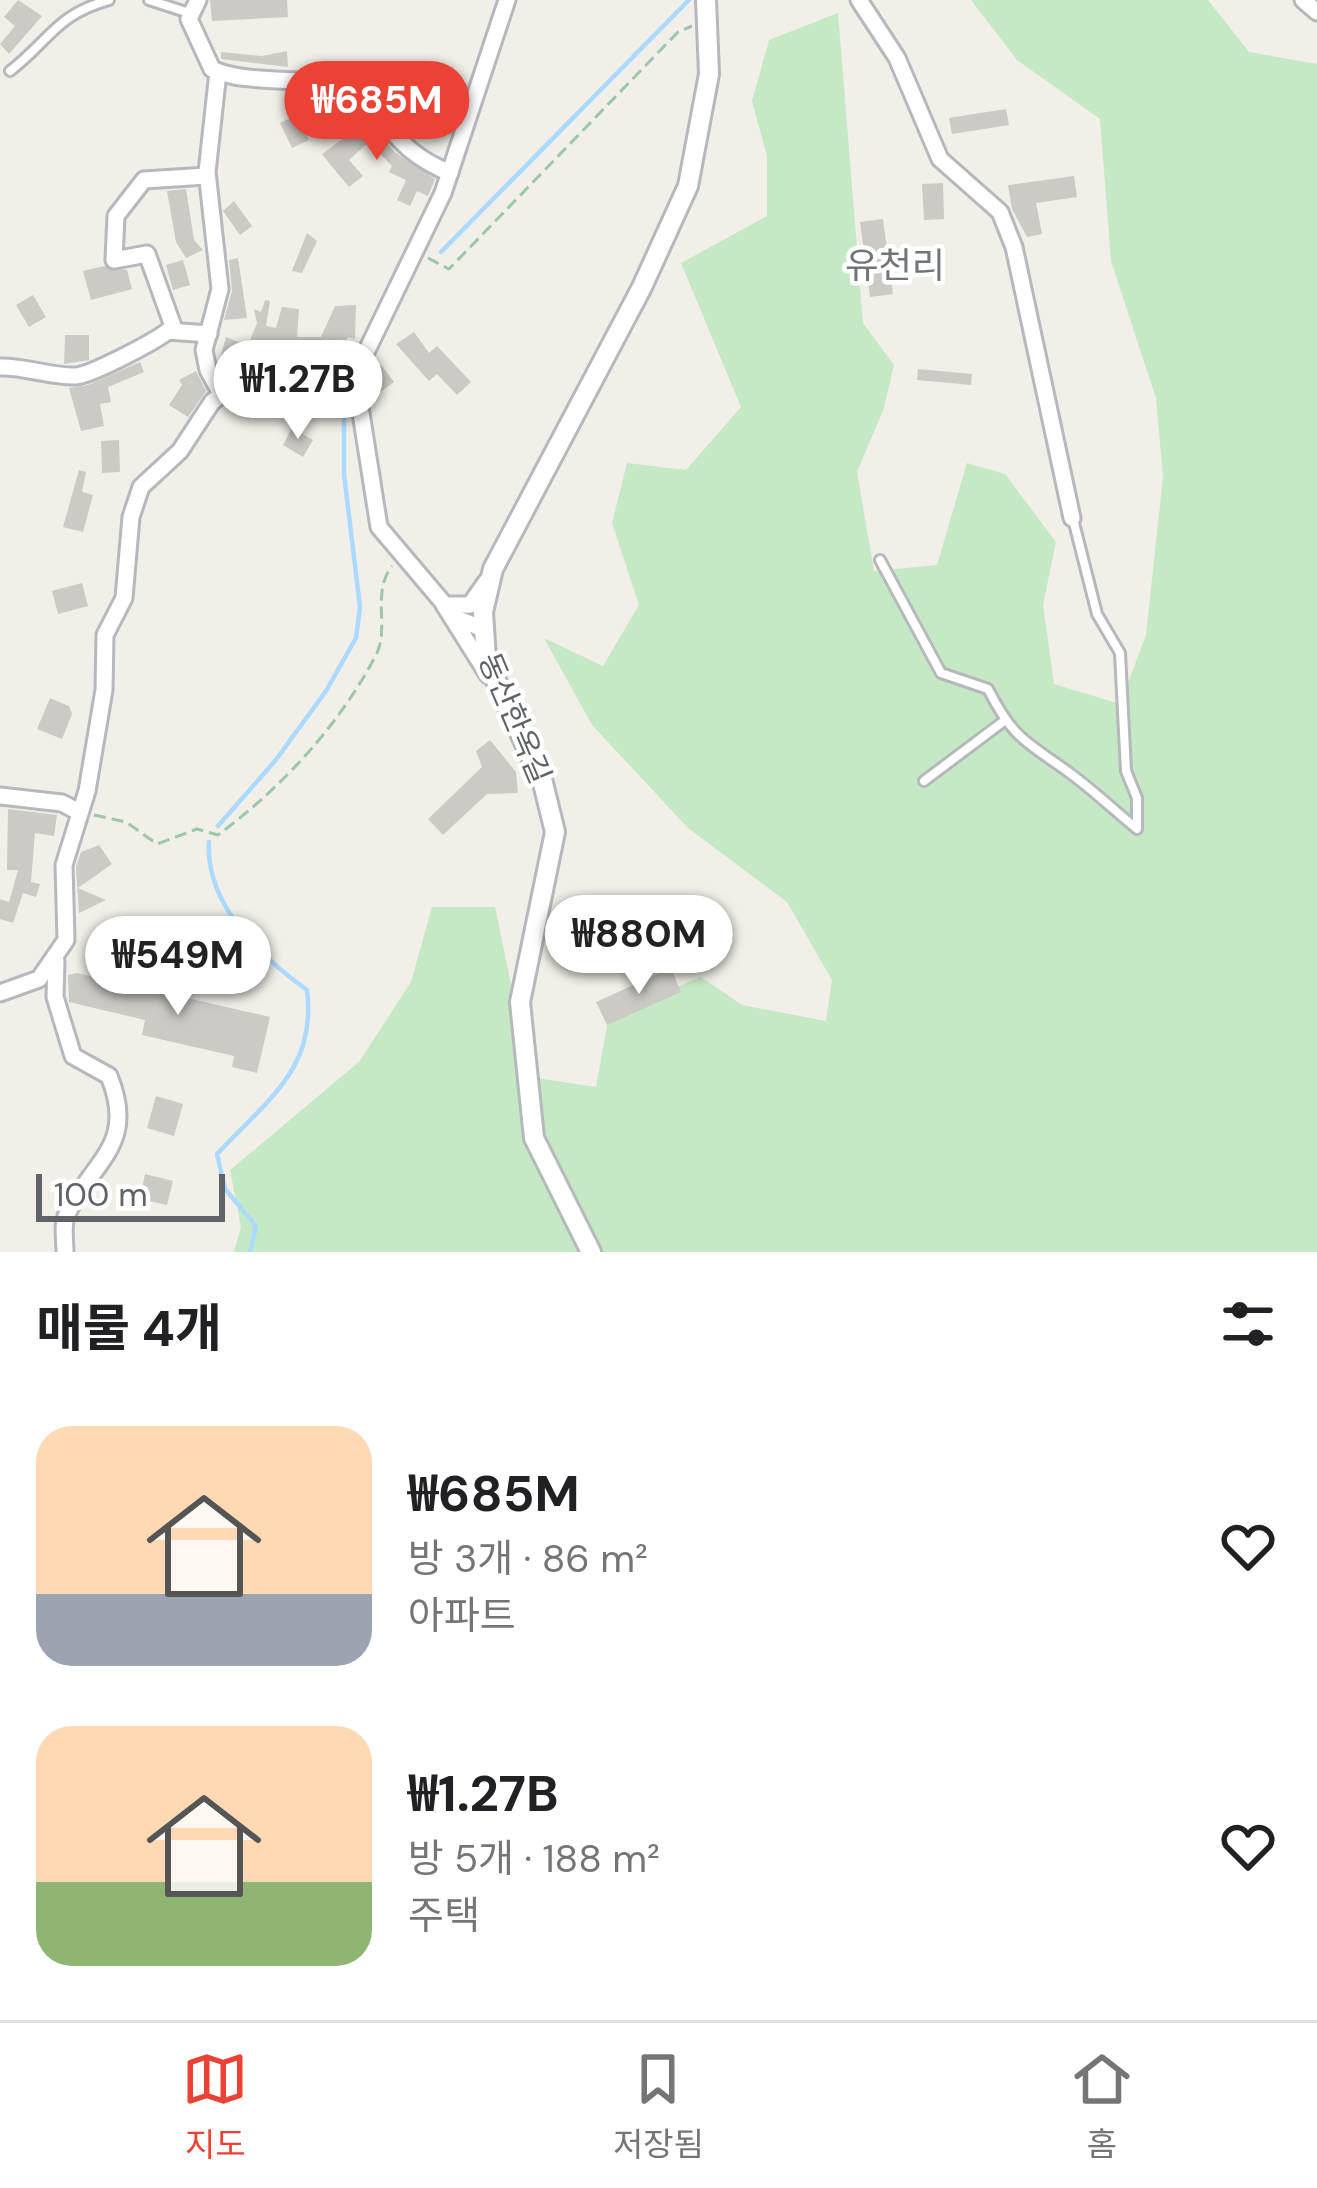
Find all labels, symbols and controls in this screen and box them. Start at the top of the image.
pin: ₩685M [293,61,461,163]
text: ₩685M [311,74,443,125]
district label: 유천리 [845,242,945,289]
pin: ₩1.27B [200,340,396,442]
text: ₩1.27B [240,353,356,404]
street label: 동산한옥길 [470,647,560,789]
pin: ₩880M [555,895,723,997]
text: ₩880M [572,908,706,959]
pin: ₩549M [94,916,262,1018]
text: ₩549M [112,929,244,980]
scale bar [36,1168,225,1221]
text: 100 m [54,1173,148,1216]
icon: filters [1215,1291,1281,1357]
text: 매물 4개 [36,1295,222,1362]
text: ₩685M [408,1460,580,1527]
icon: home [132,1474,276,1618]
icon: heart [1215,1513,1281,1579]
text: 방 3개 · 86 m² [408,1533,648,1584]
text: 아파트 [408,1590,516,1641]
text: ₩1.27B [408,1760,559,1827]
icon: home [132,1774,276,1918]
icon: heart [1215,1813,1281,1879]
text: 방 5개 · 188 m² [408,1833,660,1884]
text: 주택 [408,1890,480,1941]
tab: 지도 [182,2046,248,2166]
tab: 저장됨 [613,2046,704,2166]
tab: 홈 [1069,2046,1135,2166]

